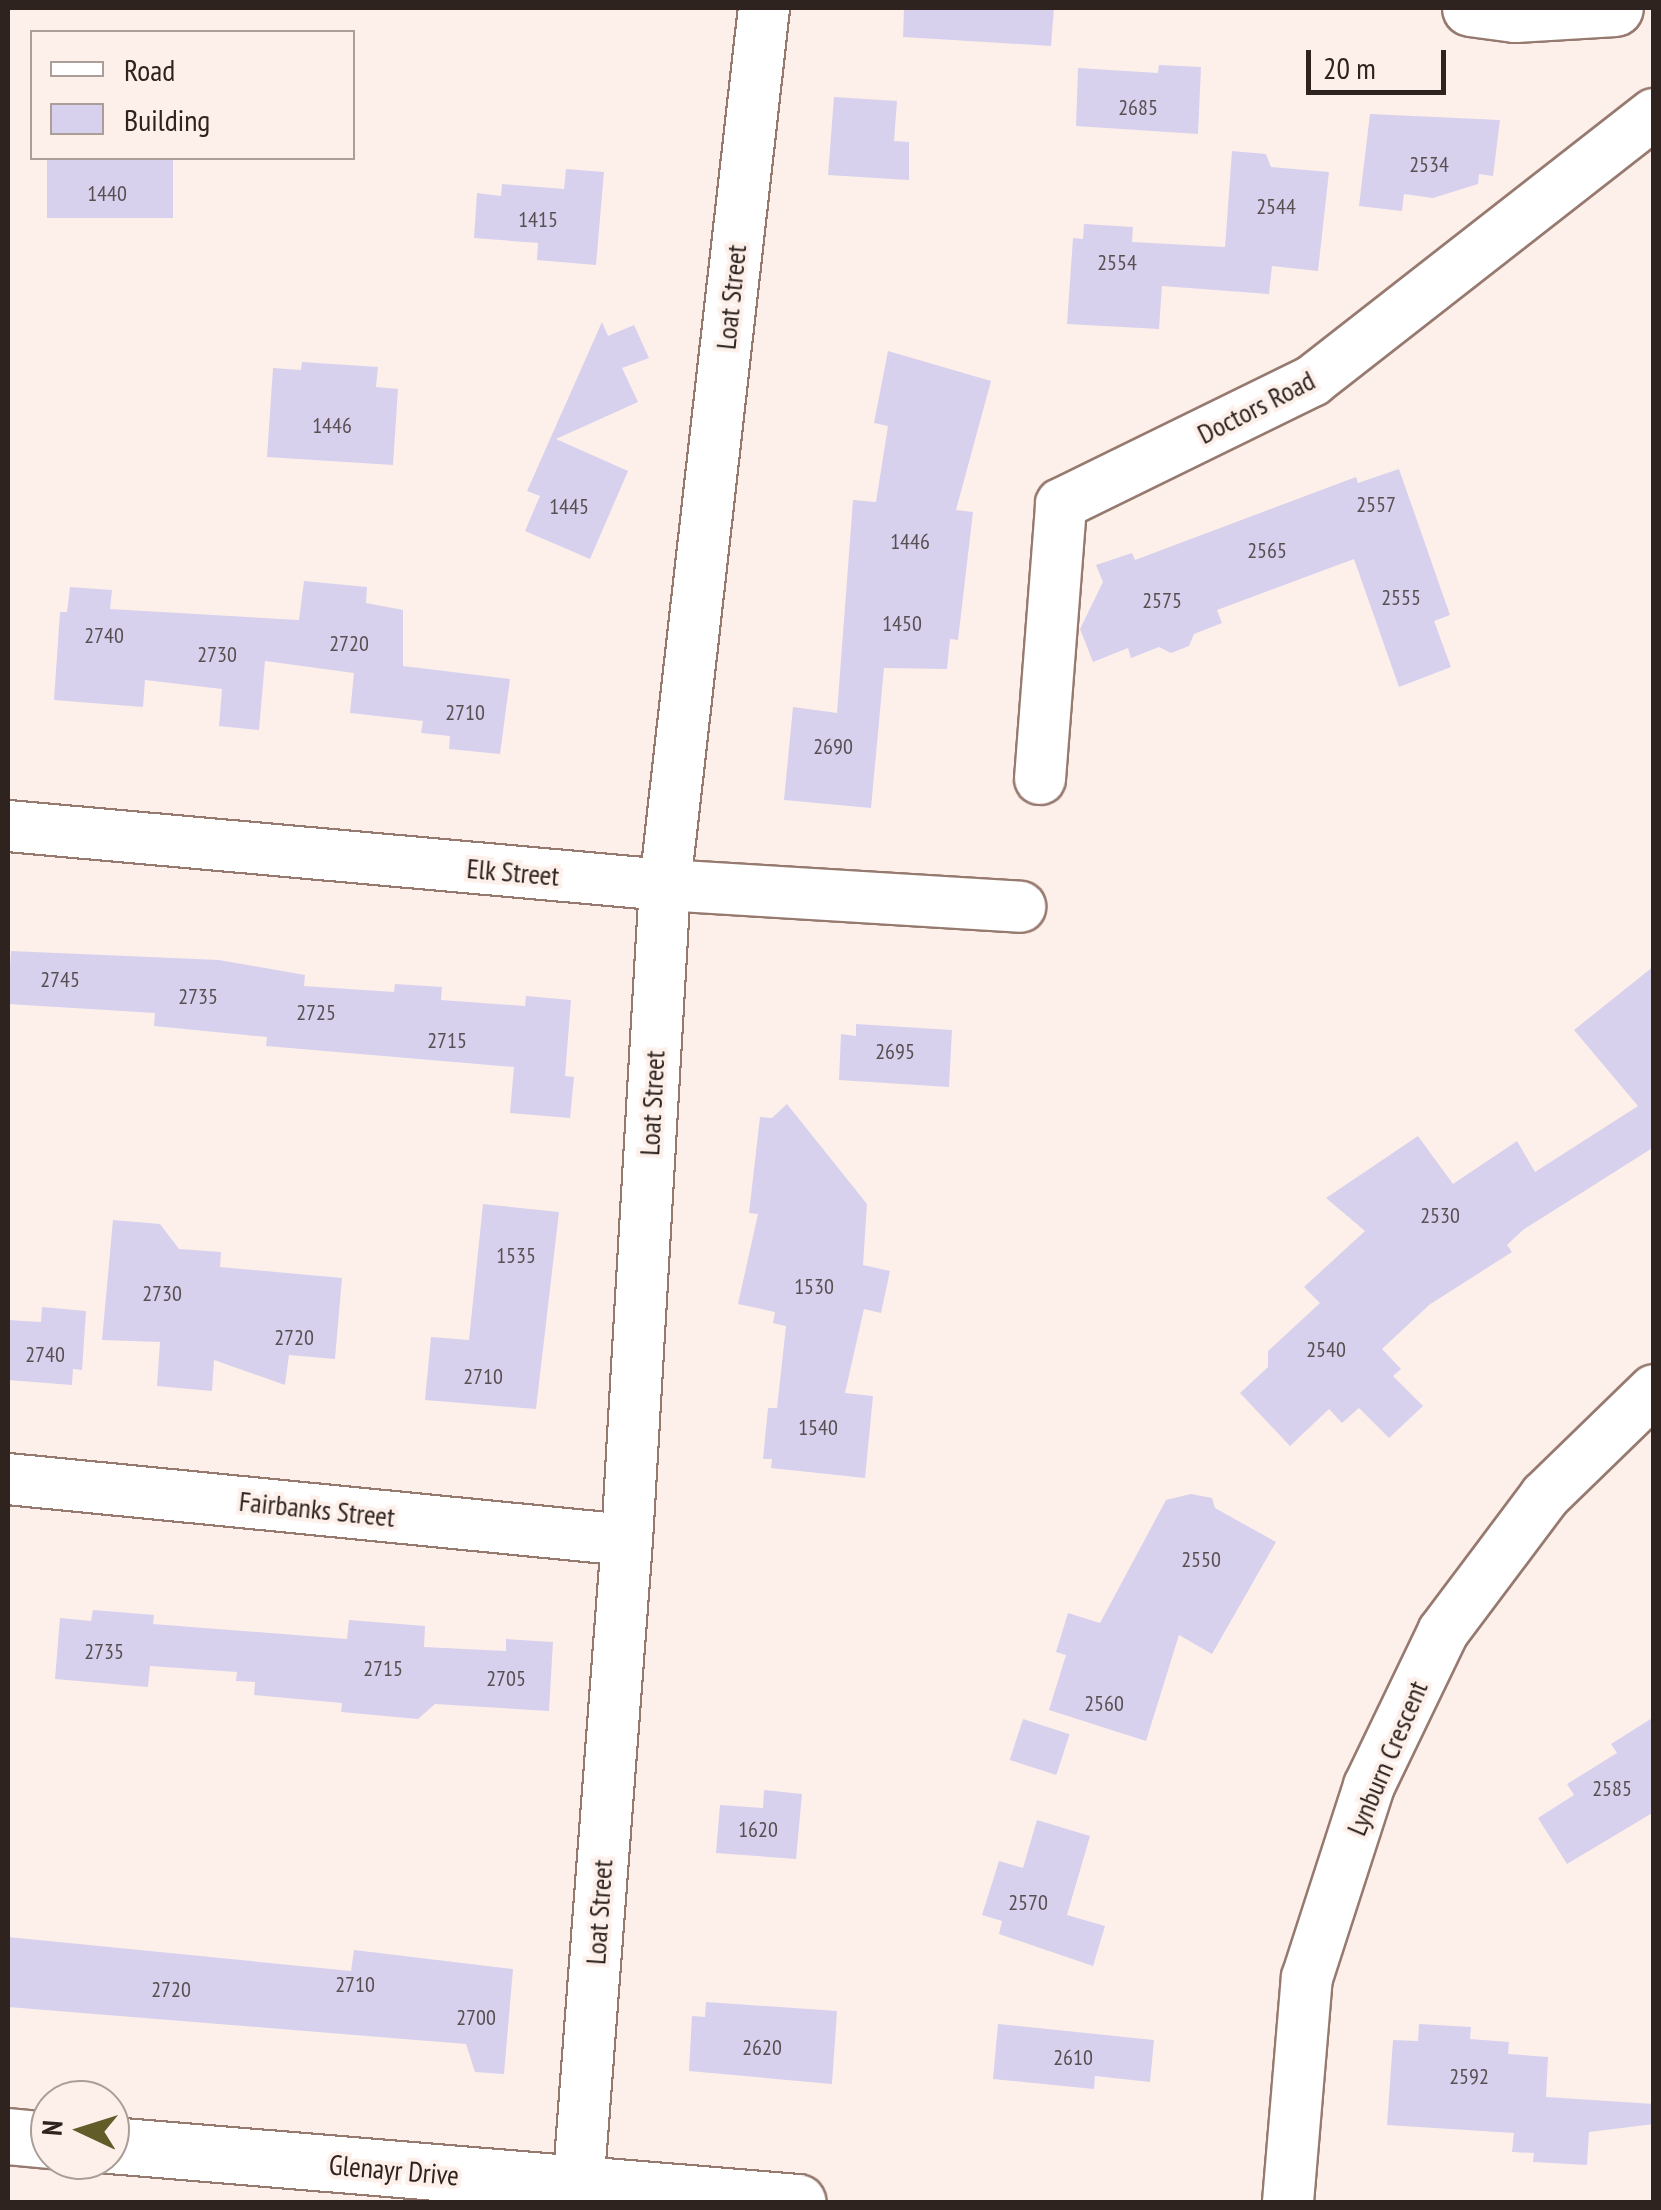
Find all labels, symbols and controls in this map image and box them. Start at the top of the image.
legend [30,30,355,160]
scale bar [1311,30,1451,92]
text: 20 m [1323,48,1376,87]
text: Road [124,50,175,89]
house number: 2685 [1118,95,1158,121]
text: Building [124,100,210,139]
house number: 2534 [1409,152,1449,178]
house number: 1440 [87,181,127,207]
house number: 2544 [1256,194,1296,220]
house number: 1415 [518,207,558,233]
street label: Loat Street [709,243,753,351]
house number: 2554 [1097,250,1137,276]
street label: Doctors Road [1192,363,1320,451]
house number: 1446 [312,413,352,439]
house number: 2557 [1356,492,1396,518]
house number: 1445 [549,494,589,520]
house number: 1446 [890,529,930,555]
house number: 2565 [1247,538,1287,564]
house number: 2555 [1381,585,1421,611]
house number: 2575 [1142,588,1182,614]
house number: 1450 [882,611,922,637]
house number: 2740 [84,623,124,649]
house number: 2720 [329,631,369,657]
house number: 2730 [197,642,237,668]
house number: 2710 [445,700,485,726]
house number: 2690 [813,734,853,760]
street label: Elk Street [465,851,561,893]
house number: 2745 [40,967,80,993]
house number: 2735 [178,984,218,1010]
house number: 2725 [296,1000,336,1026]
house number: 2715 [427,1028,467,1054]
house number: 2695 [875,1039,915,1065]
street label: Loat Street [632,1050,672,1156]
house number: 2530 [1420,1203,1460,1229]
house number: 1535 [496,1243,536,1269]
house number: 1530 [794,1274,834,1300]
house number: 2730 [142,1281,182,1307]
house number: 2720 [274,1325,314,1351]
house number: 2540 [1306,1337,1346,1363]
house number: 2740 [25,1342,65,1368]
house number: 2710 [463,1364,503,1390]
house number: 1540 [798,1415,838,1441]
street label: Fairbanks Street [237,1484,397,1534]
house number: 2550 [1181,1547,1221,1573]
house number: 2735 [84,1639,124,1665]
house number: 2715 [363,1656,403,1682]
house number: 2705 [486,1666,526,1692]
street label: Lynburn Crescent [1339,1676,1435,1840]
house number: 2560 [1084,1691,1124,1717]
house number: 2585 [1592,1776,1632,1802]
house number: 1620 [738,1817,778,1843]
street label: Loat Street [579,1858,619,1966]
house number: 2570 [1008,1890,1048,1916]
house number: 2710 [335,1972,375,1998]
house number: 2720 [151,1977,191,2003]
house number: 2700 [456,2005,496,2031]
house number: 2620 [742,2035,782,2061]
house number: 2610 [1053,2045,1093,2071]
house number: 2592 [1449,2064,1489,2090]
north arrow [30,2080,130,2180]
text: N [33,2119,71,2137]
street label: Glenayr Drive [328,2148,460,2192]

